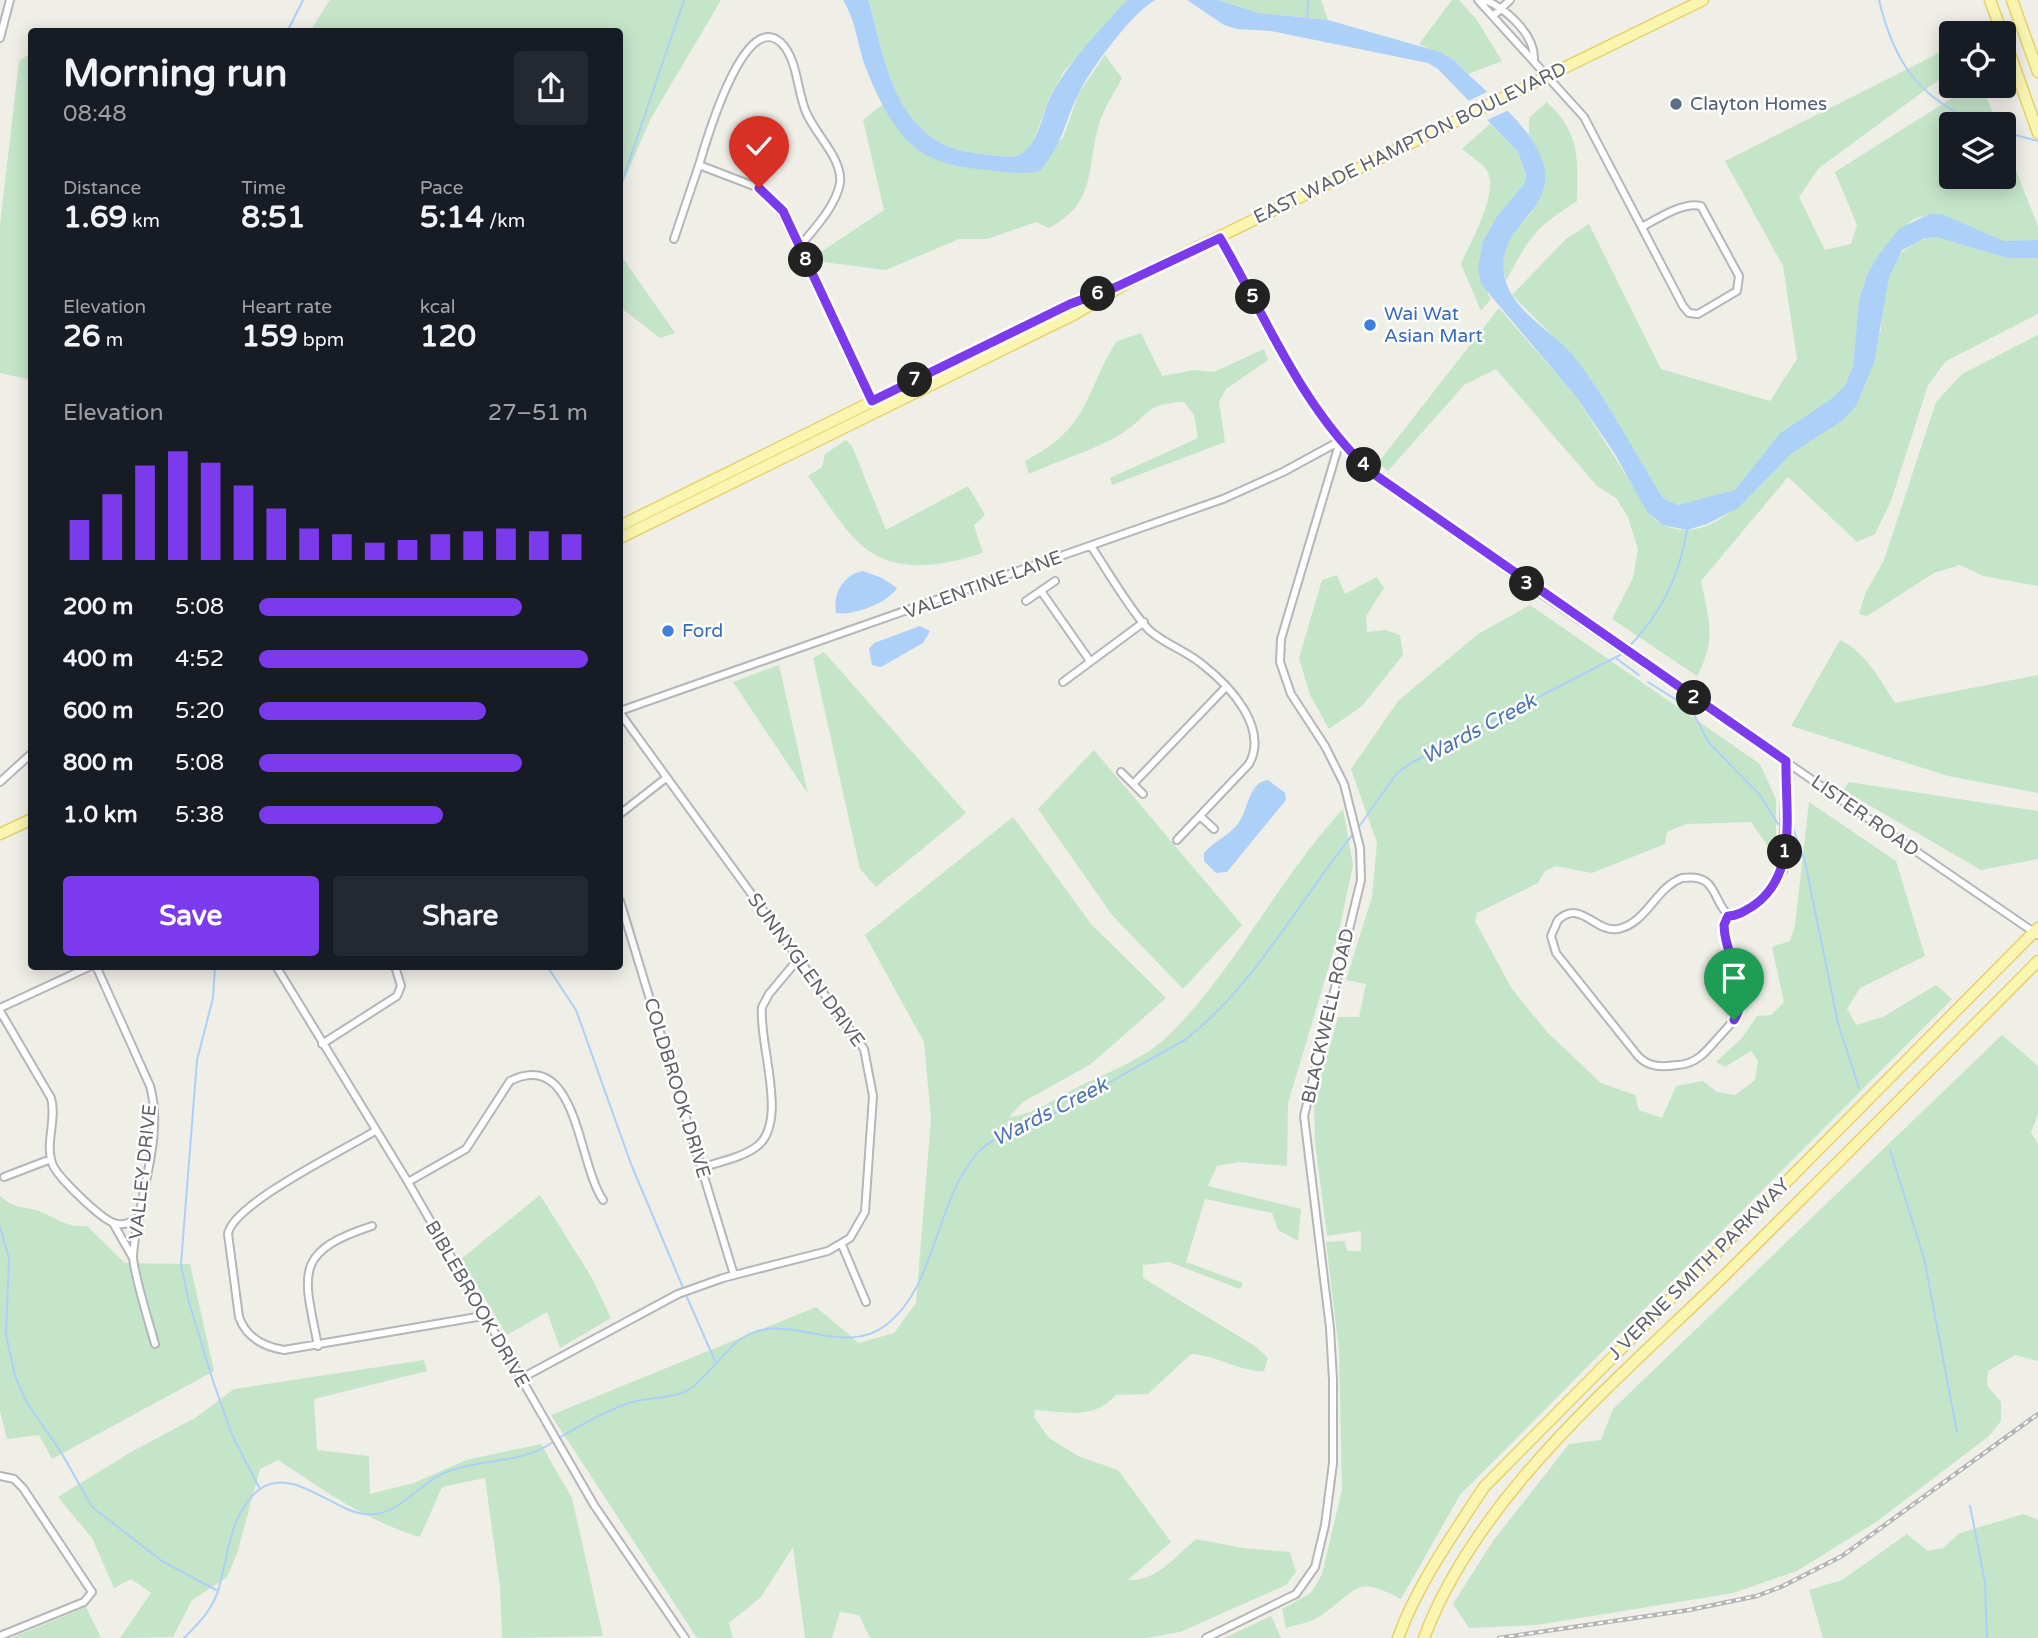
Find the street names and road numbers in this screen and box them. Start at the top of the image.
street label: EAST WADE HAMPTON BOULEVARD [1250,57,1570,229]
street label: VALENTINE LANE [901,546,1065,624]
street label: LISTER ROAD [1807,771,1923,861]
street label: SUNNYGLEN DRIVE [743,889,869,1051]
street label: BLACKWELL ROAD [1297,926,1359,1106]
street label: COLDBROOK DRIVE [639,995,715,1181]
street label: VALLEY DRIVE [125,1103,161,1241]
street label: J VERNE SMITH PARKWAY [1604,1174,1794,1364]
street label: BIBLEBROOK DRIVE [420,1217,534,1391]

